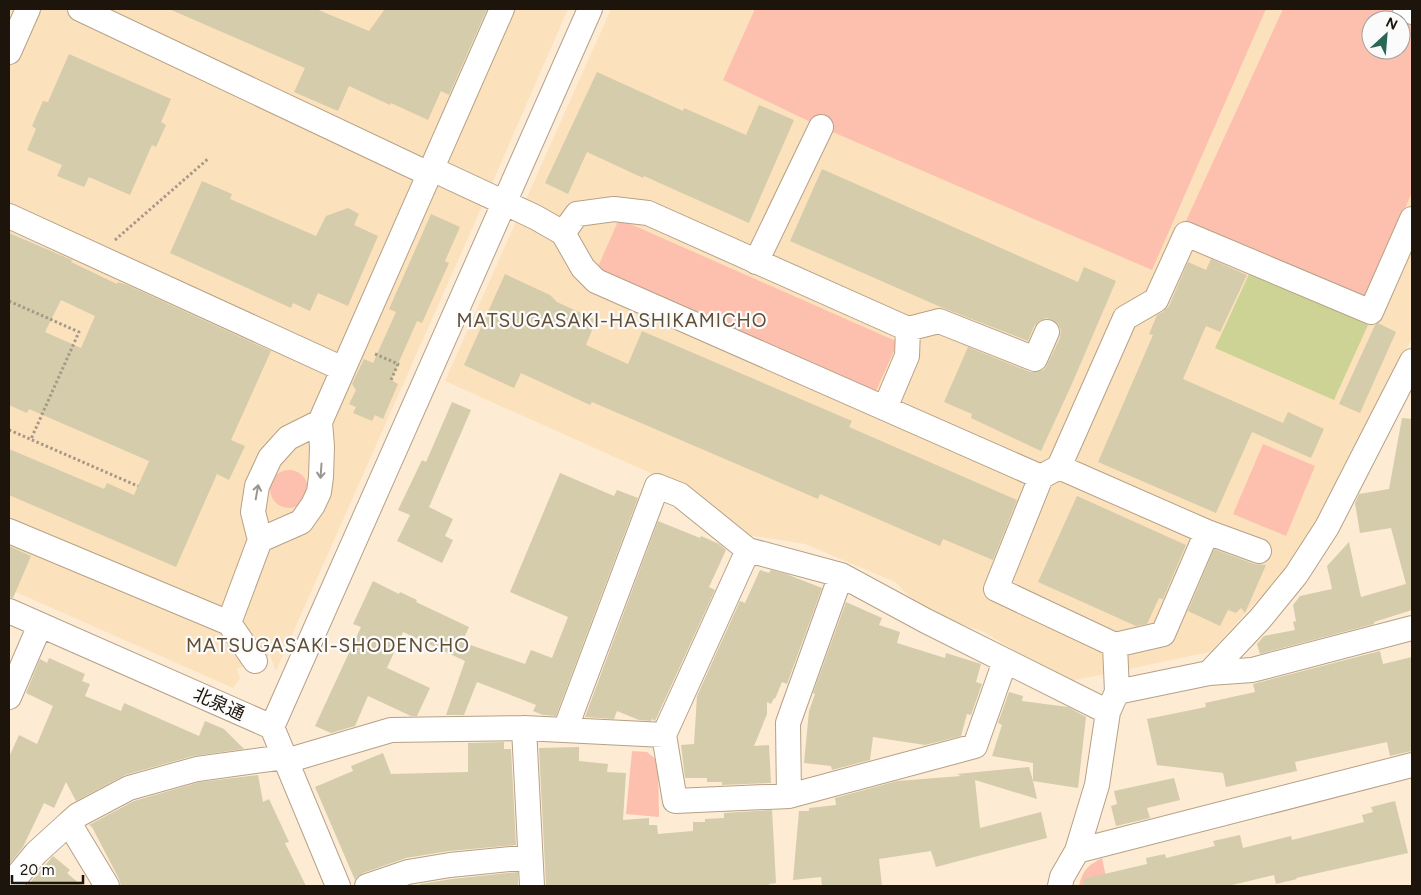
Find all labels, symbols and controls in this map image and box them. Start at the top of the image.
north arrow [1361,10,1411,60]
text: N [1383,14,1400,34]
district label: MATSUGASAKI-HASHIKAMICHO [456,309,768,332]
one-way arrow [316,463,325,479]
one-way arrow [252,484,262,500]
district label: MATSUGASAKI-SHODENCHO [186,634,470,657]
street label: 北泉通 [190,683,248,725]
scale bar [12,852,84,884]
text: 20 m [20,861,54,879]

